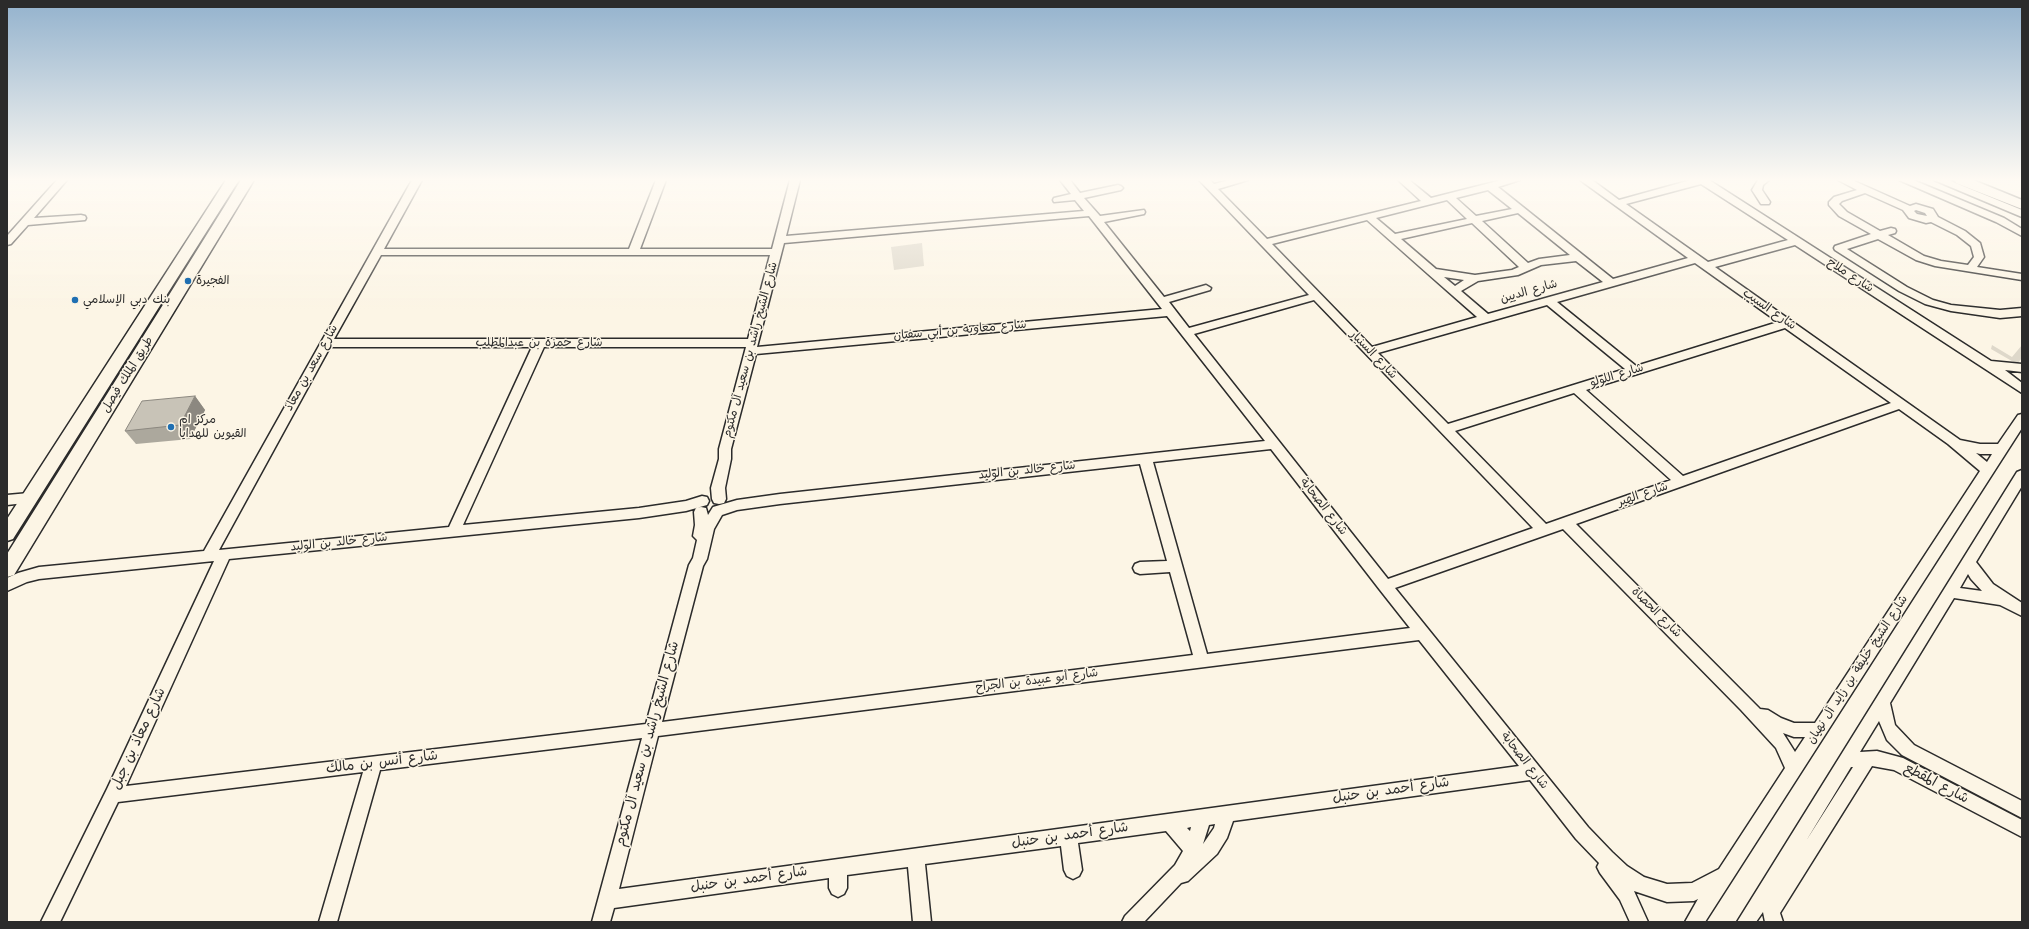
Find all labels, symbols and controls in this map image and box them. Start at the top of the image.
street label: شارع ملاح [1824,256,1876,296]
street label: شارع الشيخ راشد بن سعيد آل مكتوم [721,260,781,440]
place label: الفجيرة [196,274,229,288]
marker: الفجيرة [183,276,193,286]
street label: شارع الديين [1499,277,1559,307]
street label: شارع السيب [1740,286,1798,334]
place label: بنك دبي الإسلامي [83,293,170,307]
marker: بنك دبي الإسلامي [70,295,80,305]
street label: شارع معاوية بن أبي سفيان [893,318,1027,344]
street label: شارع سعد بن معاذ [282,322,342,414]
street label: شارع السنيار [1346,328,1400,382]
street label: طريق الملك فيصل [99,334,157,416]
street label: شارع حمزة بن عبدالمطلب [475,336,603,350]
street label: شارع اللولو [1589,361,1645,391]
place label: مركز ام القيوين للهدايا [179,413,246,441]
marker: مركز ام القيوين للهدايا [166,422,176,432]
street label: شارع خالد بن الوليد [978,459,1076,483]
street label: شارع الصحابة [1296,476,1350,538]
street label: شارع الهير [1616,480,1670,510]
street label: شارع خالد بن الوليد [290,531,388,555]
street label: شارع الحصاة [1628,585,1684,641]
street label: شارع الشيخ خليفة بن زايد آل نهيان [1805,593,1911,747]
street label: شارع الشيخ راشد بن سعيد آل مكتوم [612,639,684,849]
street label: شارع أبو عبيدة بن الجراح [975,666,1099,696]
street label: شارع معاذ بن جبل [108,685,170,793]
street label: شارع الصحابة [1497,730,1551,792]
street label: شارع أنس بن مالك [325,748,439,778]
street label: شارع المقطع [1901,760,1971,808]
street label: شارع أحمد بن حنبل [1332,774,1450,808]
street label: شارع أحمد بن حنبل [1011,819,1129,853]
street label: شارع أحمد بن حنبل [690,863,808,897]

